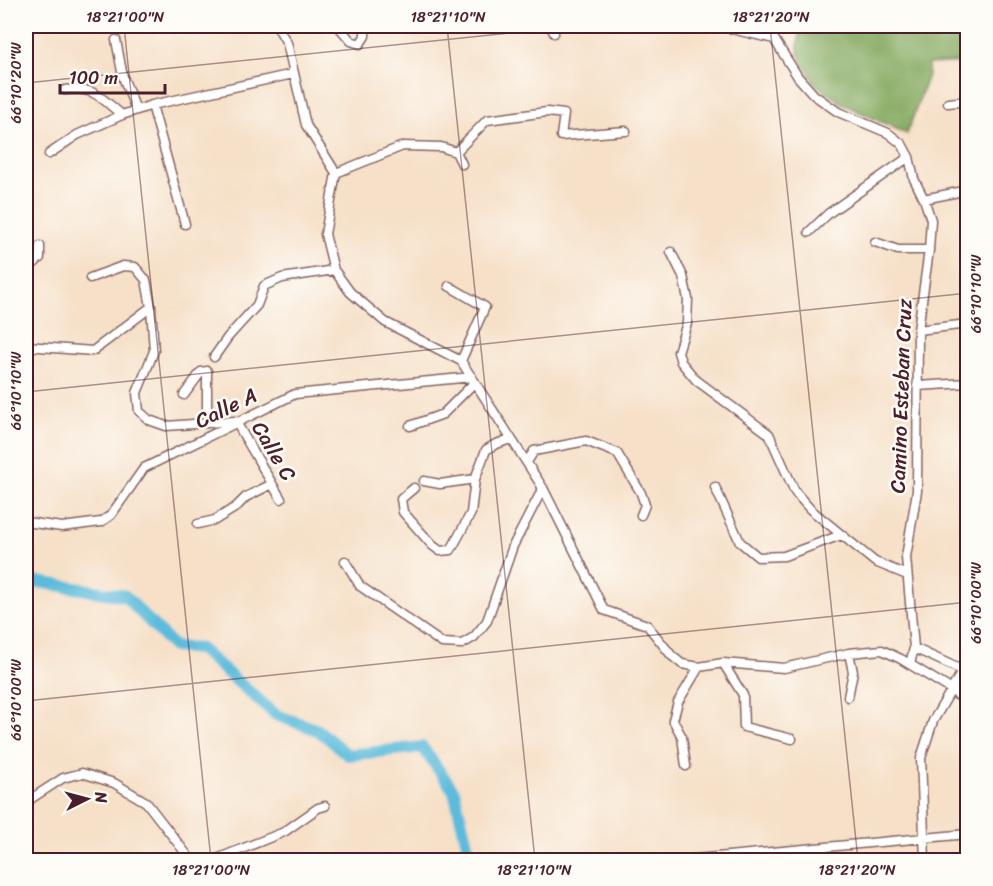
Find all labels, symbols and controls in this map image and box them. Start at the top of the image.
text: 18°21'00"N [86,4,165,30]
text: 18°21'10"N [410,4,486,30]
text: 18°21'20"N [732,4,810,30]
text: 66°10'20"W [3,42,29,123]
scale bar [60,57,165,95]
text: 100 m [69,62,118,94]
text: 66°10'10"W [963,254,989,333]
street label: Camino Esteban Cruz [879,297,923,494]
text: 66°10'10"W [3,351,29,430]
street label: Calle A [188,377,264,439]
street label: Calle C [241,413,307,489]
text: 66°10'00"W [963,562,989,644]
text: 66°10'00"W [3,659,29,741]
north arrow [57,769,117,829]
text: N [86,789,117,805]
text: 18°21'00"N [172,857,251,883]
text: 18°21'10"N [496,857,572,883]
text: 18°21'20"N [818,857,896,883]

